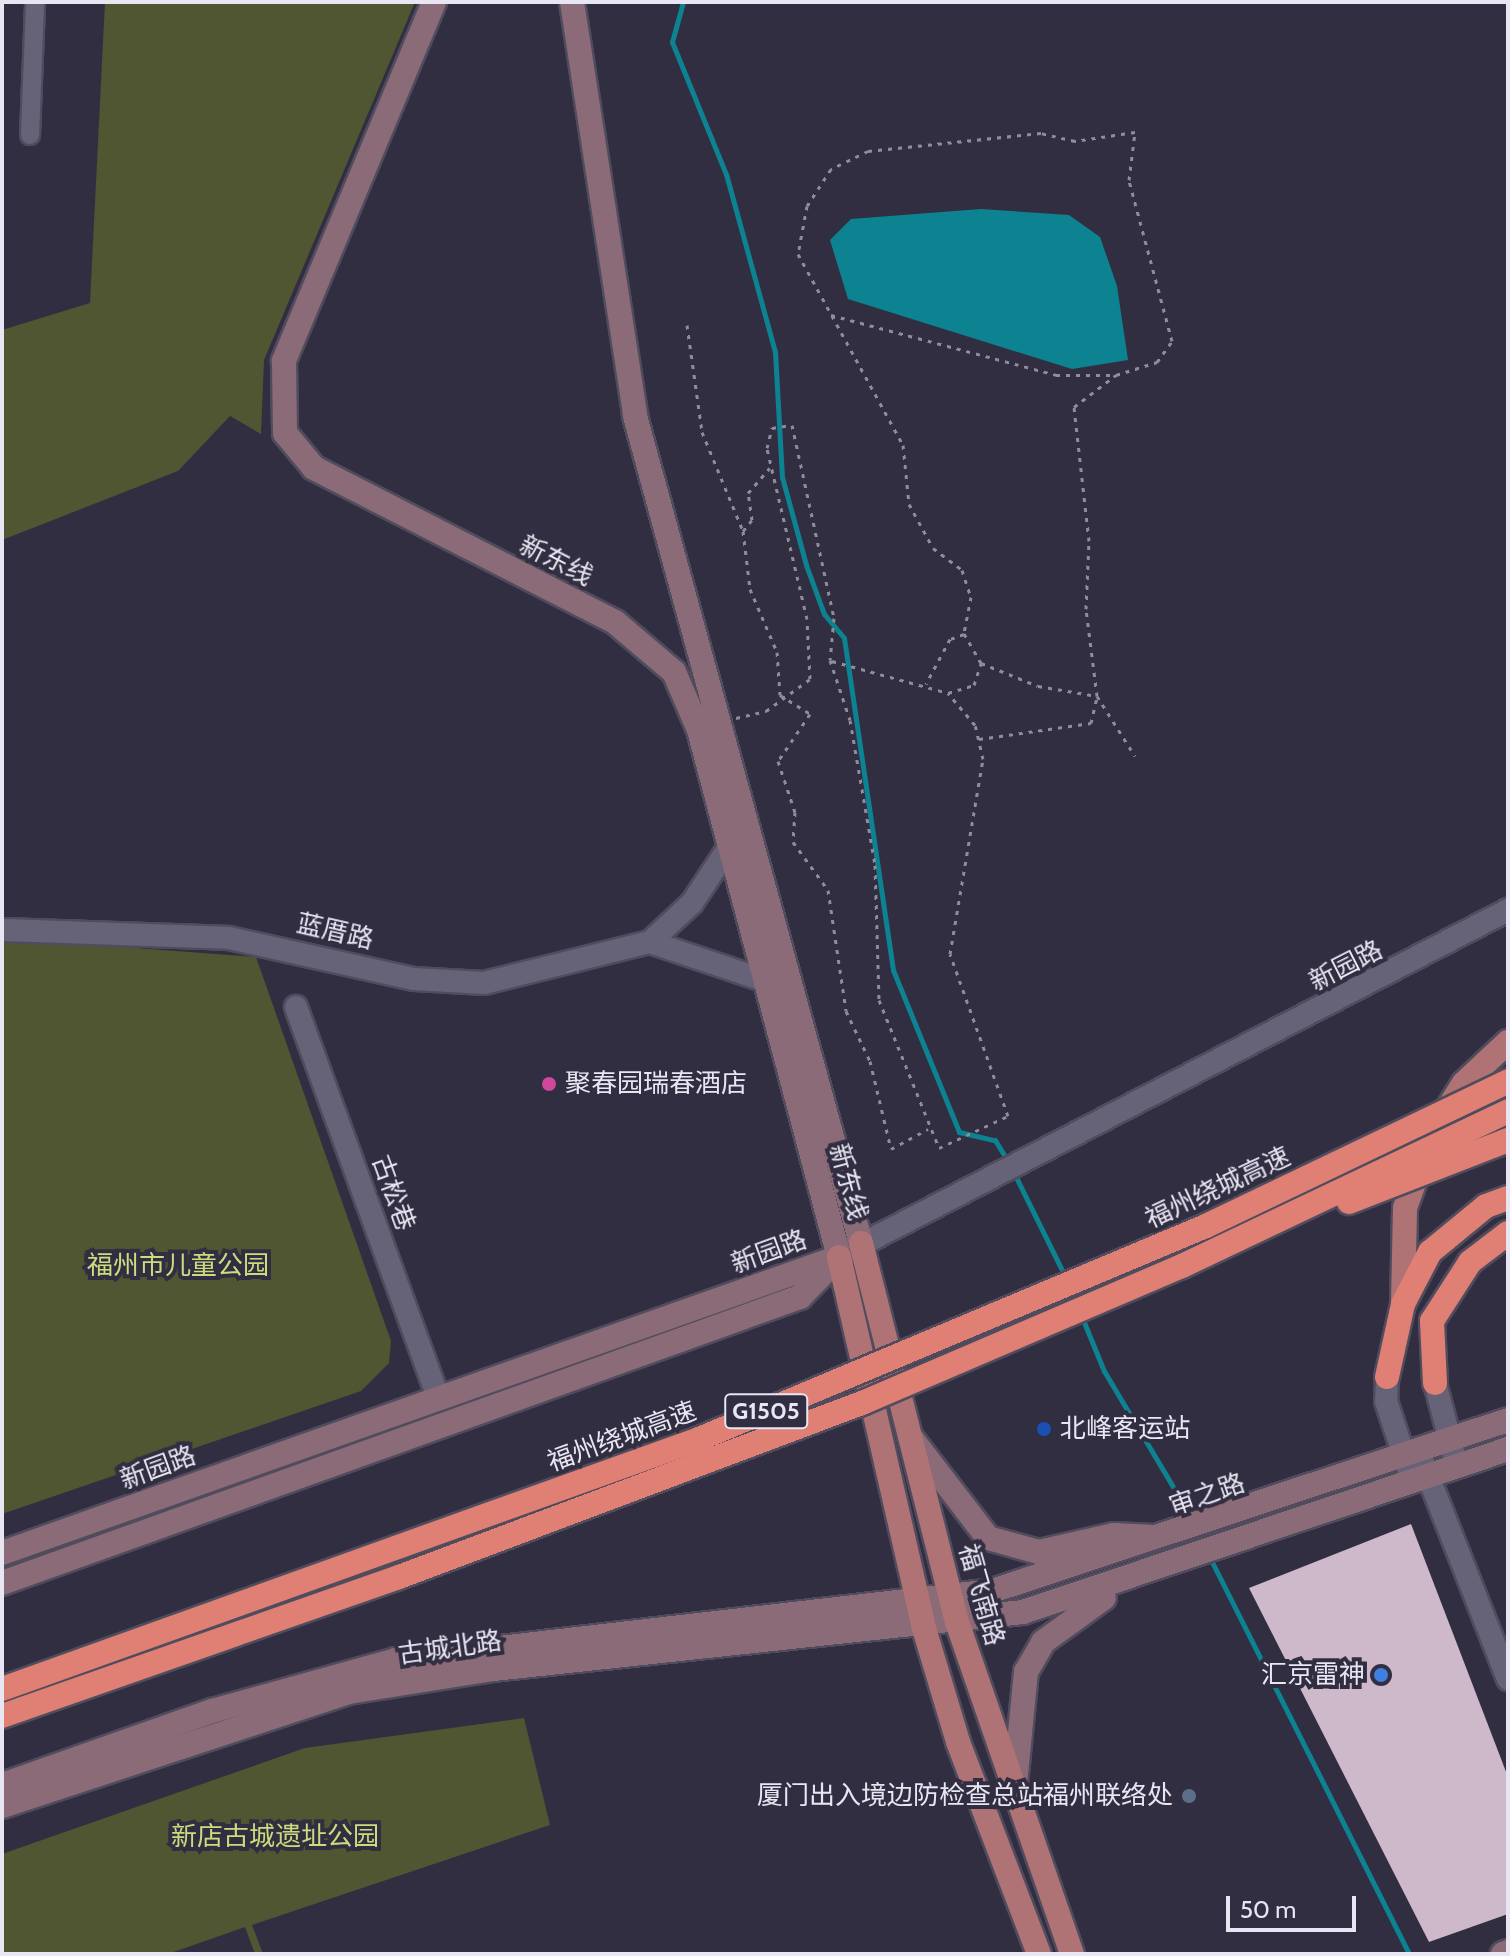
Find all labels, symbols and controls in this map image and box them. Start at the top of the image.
street label: 新东线 [514,529,598,593]
street label: 蓝厝路 [293,908,377,956]
street label: 新园路 [1304,934,1388,998]
place label: 聚春园瑞春酒店 [565,1068,747,1100]
marker: 聚春园瑞春酒店 [540,1075,558,1093]
street label: 新东线 [823,1140,873,1224]
street label: 福州绕城高速 [1141,1141,1295,1235]
street label: 古松巷 [365,1151,421,1235]
street label: 新园路 [727,1224,811,1280]
park label: 福州市儿童公园 [87,1250,269,1282]
road number: G1505 [724,1391,808,1431]
street label: 福州绕城高速 [543,1396,701,1478]
place label: 北峰客运站 [1060,1413,1190,1445]
marker: 北峰客运站 [1035,1420,1053,1438]
street label: 新园路 [116,1440,200,1496]
street label: 审之路 [1165,1468,1249,1522]
street label: 福飞南路 [952,1541,1010,1649]
street label: 古城北路 [396,1625,504,1671]
place label: 汇京雷神 [1261,1659,1365,1691]
marker: 汇京雷神 [1372,1666,1390,1684]
place label: 厦门出入境边防检查总站福州联络处 [757,1780,1173,1812]
marker: 厦门出入境边防检查总站福州联络处 [1180,1787,1198,1805]
park label: 新店古城遗址公园 [171,1821,379,1853]
scale bar [1230,1880,1360,1930]
text: 50 m [1240,1895,1296,1924]

